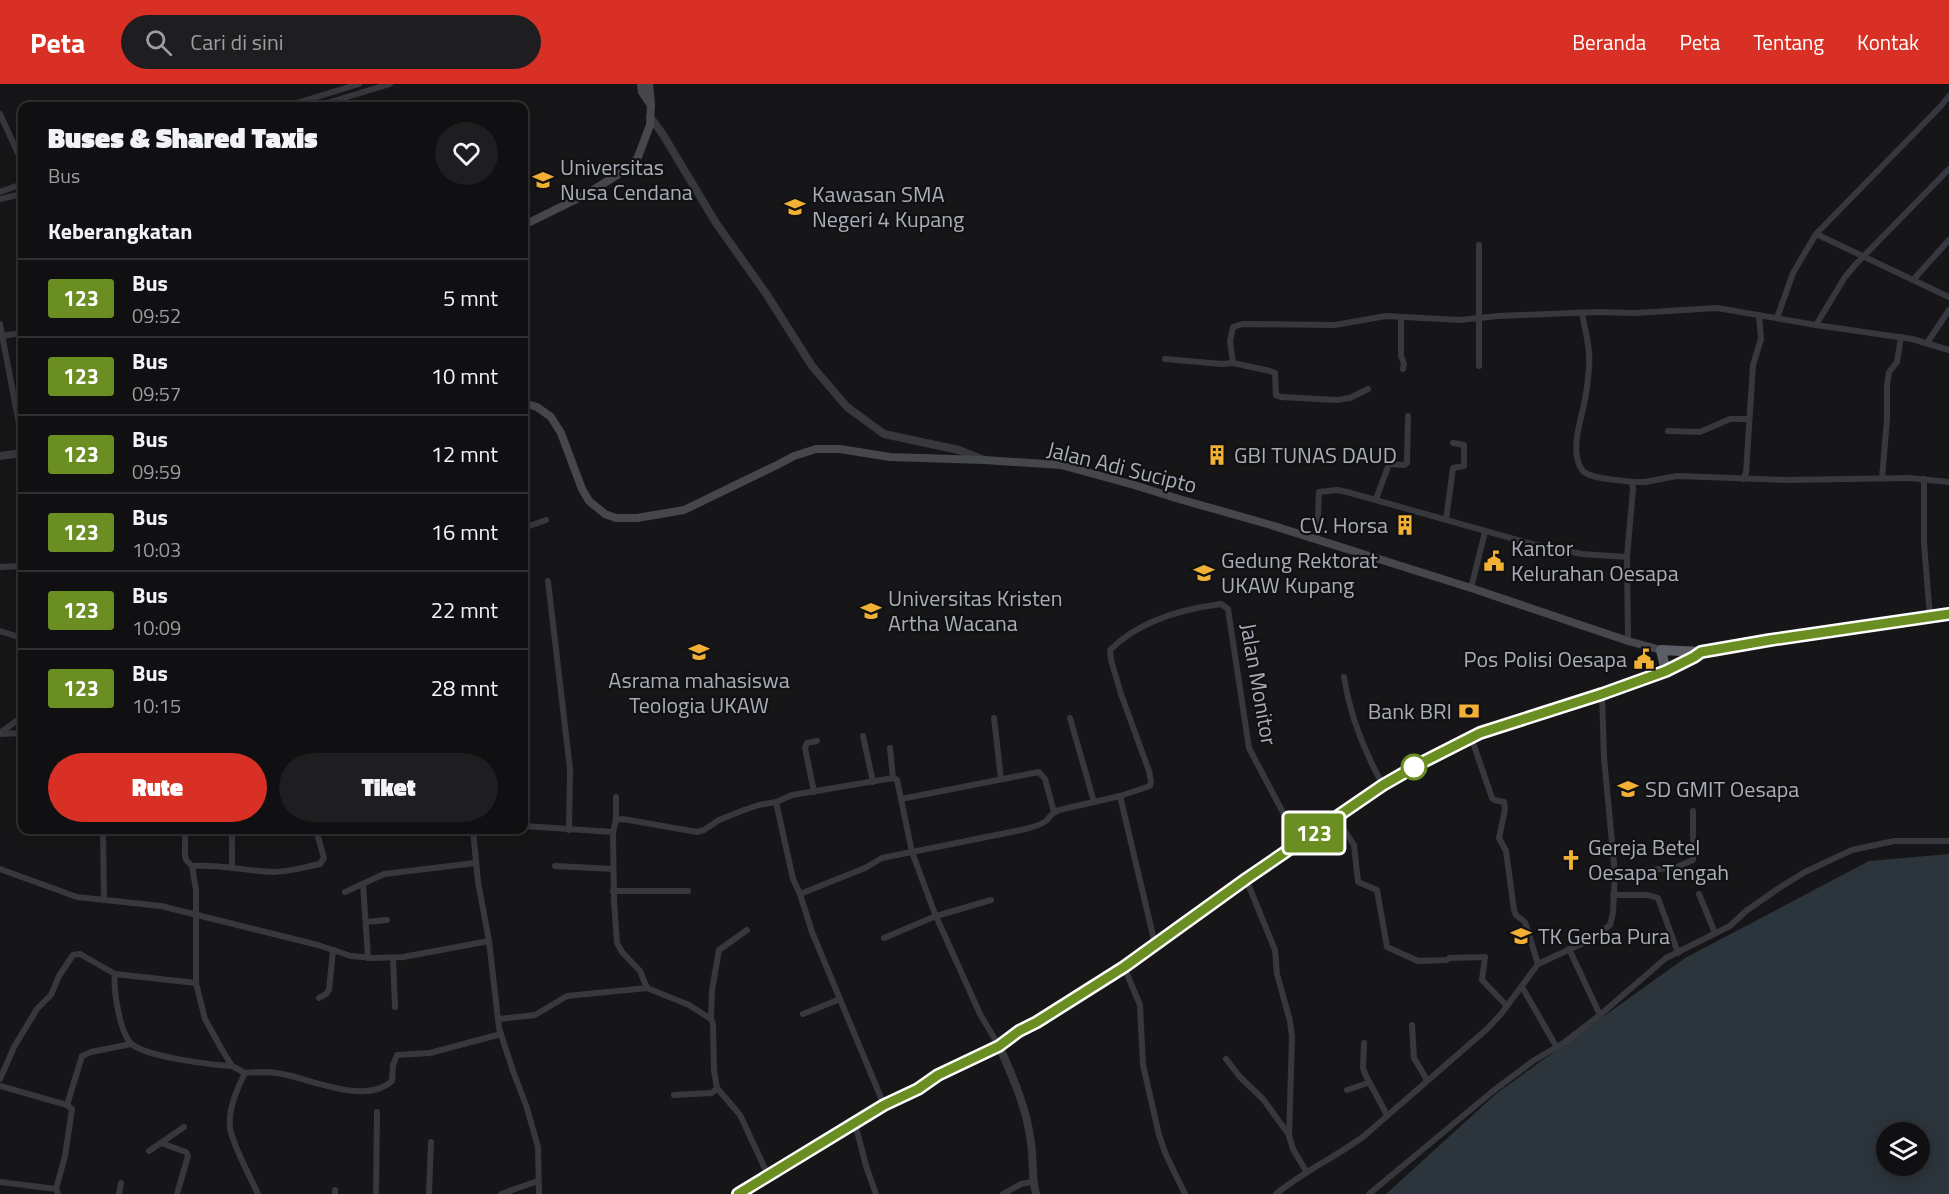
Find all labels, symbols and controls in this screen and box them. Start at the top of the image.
search box [121,15,541,69]
text: Peta [30,21,85,64]
text: Cari di sini [190,25,284,59]
icon: search [142,26,175,59]
text: Beranda [1572,26,1646,58]
text: Peta [1679,26,1720,58]
text: Tentang [1753,26,1824,58]
text: Kontak [1857,26,1919,58]
text: Buses & Shared Taxis [48,116,318,159]
button: heart [435,122,498,185]
place label: Universitas Nusa Cendana [560,150,693,209]
text: Bus [48,160,80,191]
school or university icon: Universitas Nusa Cendana [531,168,555,192]
place label: Kawasan SMA Negeri 4 Kupang [812,177,964,236]
school or university icon: Kawasan SMA Negeri 4 Kupang [783,195,807,219]
text: Keberangkatan [48,214,192,248]
text: Bus [132,266,168,300]
text: 5 mnt [443,281,498,315]
text: 123 [63,282,99,314]
text: 09:52 [132,300,181,331]
text: Bus [132,344,168,378]
text: 10 mnt [431,359,498,393]
text: 123 [63,360,99,392]
text: 09:57 [132,378,181,409]
text: Bus [132,422,168,456]
street label: Jalan Adi Sucipto [1044,432,1200,502]
text: 12 mnt [431,437,498,471]
text: 123 [63,438,99,470]
place label: GBI TUNAS DAUD [1234,438,1397,472]
building icon: GBI TUNAS DAUD [1205,443,1229,467]
text: 09:59 [132,456,181,487]
text: Bus [132,500,168,534]
place label: CV. Horsa [1300,508,1388,542]
building icon: CV. Horsa [1393,513,1417,537]
text: 16 mnt [431,515,498,549]
text: 123 [63,516,99,548]
place label: Kantor Kelurahan Oesapa [1511,531,1679,590]
text: 10:03 [132,534,181,565]
place label: Gedung Rektorat UKAW Kupang [1221,543,1378,602]
public building icon: Kantor Kelurahan Oesapa [1482,549,1506,573]
school or university icon: Gedung Rektorat UKAW Kupang [1192,561,1216,585]
text: Bus [132,578,168,612]
place label: Universitas Kristen Artha Wacana [888,581,1063,640]
text: 22 mnt [431,593,498,627]
text: 123 [63,594,99,626]
school or university icon: Universitas Kristen Artha Wacana [859,599,883,623]
text: 10:09 [132,612,181,643]
street label: Jalan Monitor [1232,620,1287,748]
school or university icon: Asrama mahasiswa Teologia UKAW [687,640,711,664]
place label: Pos Polisi Oesapa [1463,642,1627,676]
public building icon: Pos Polisi Oesapa [1632,647,1656,671]
text: Bus [132,656,168,690]
place label: Asrama mahasiswa Teologia UKAW [608,663,790,722]
text: 28 mnt [431,671,498,705]
text: 123 [63,672,99,704]
text: 10:15 [132,690,181,721]
place label: Bank BRI [1368,694,1452,728]
bank icon: Bank BRI [1457,699,1481,723]
button: Rute [48,753,267,822]
button: Tiket [279,753,498,822]
unlabelled marker [1401,754,1427,780]
place label: SD GMIT Oesapa [1645,772,1799,806]
school or university icon: SD GMIT Oesapa [1616,777,1640,801]
line badge: 123 [1280,814,1348,852]
text: 123 [1296,817,1332,849]
place label: Gereja Betel Oesapa Tengah [1588,830,1729,889]
church icon: Gereja Betel Oesapa Tengah [1559,848,1583,872]
place label: TK Gerba Pura [1538,919,1670,953]
school or university icon: TK Gerba Pura [1509,924,1533,948]
map controls [1876,1122,1930,1176]
button: layers [1876,1122,1930,1176]

